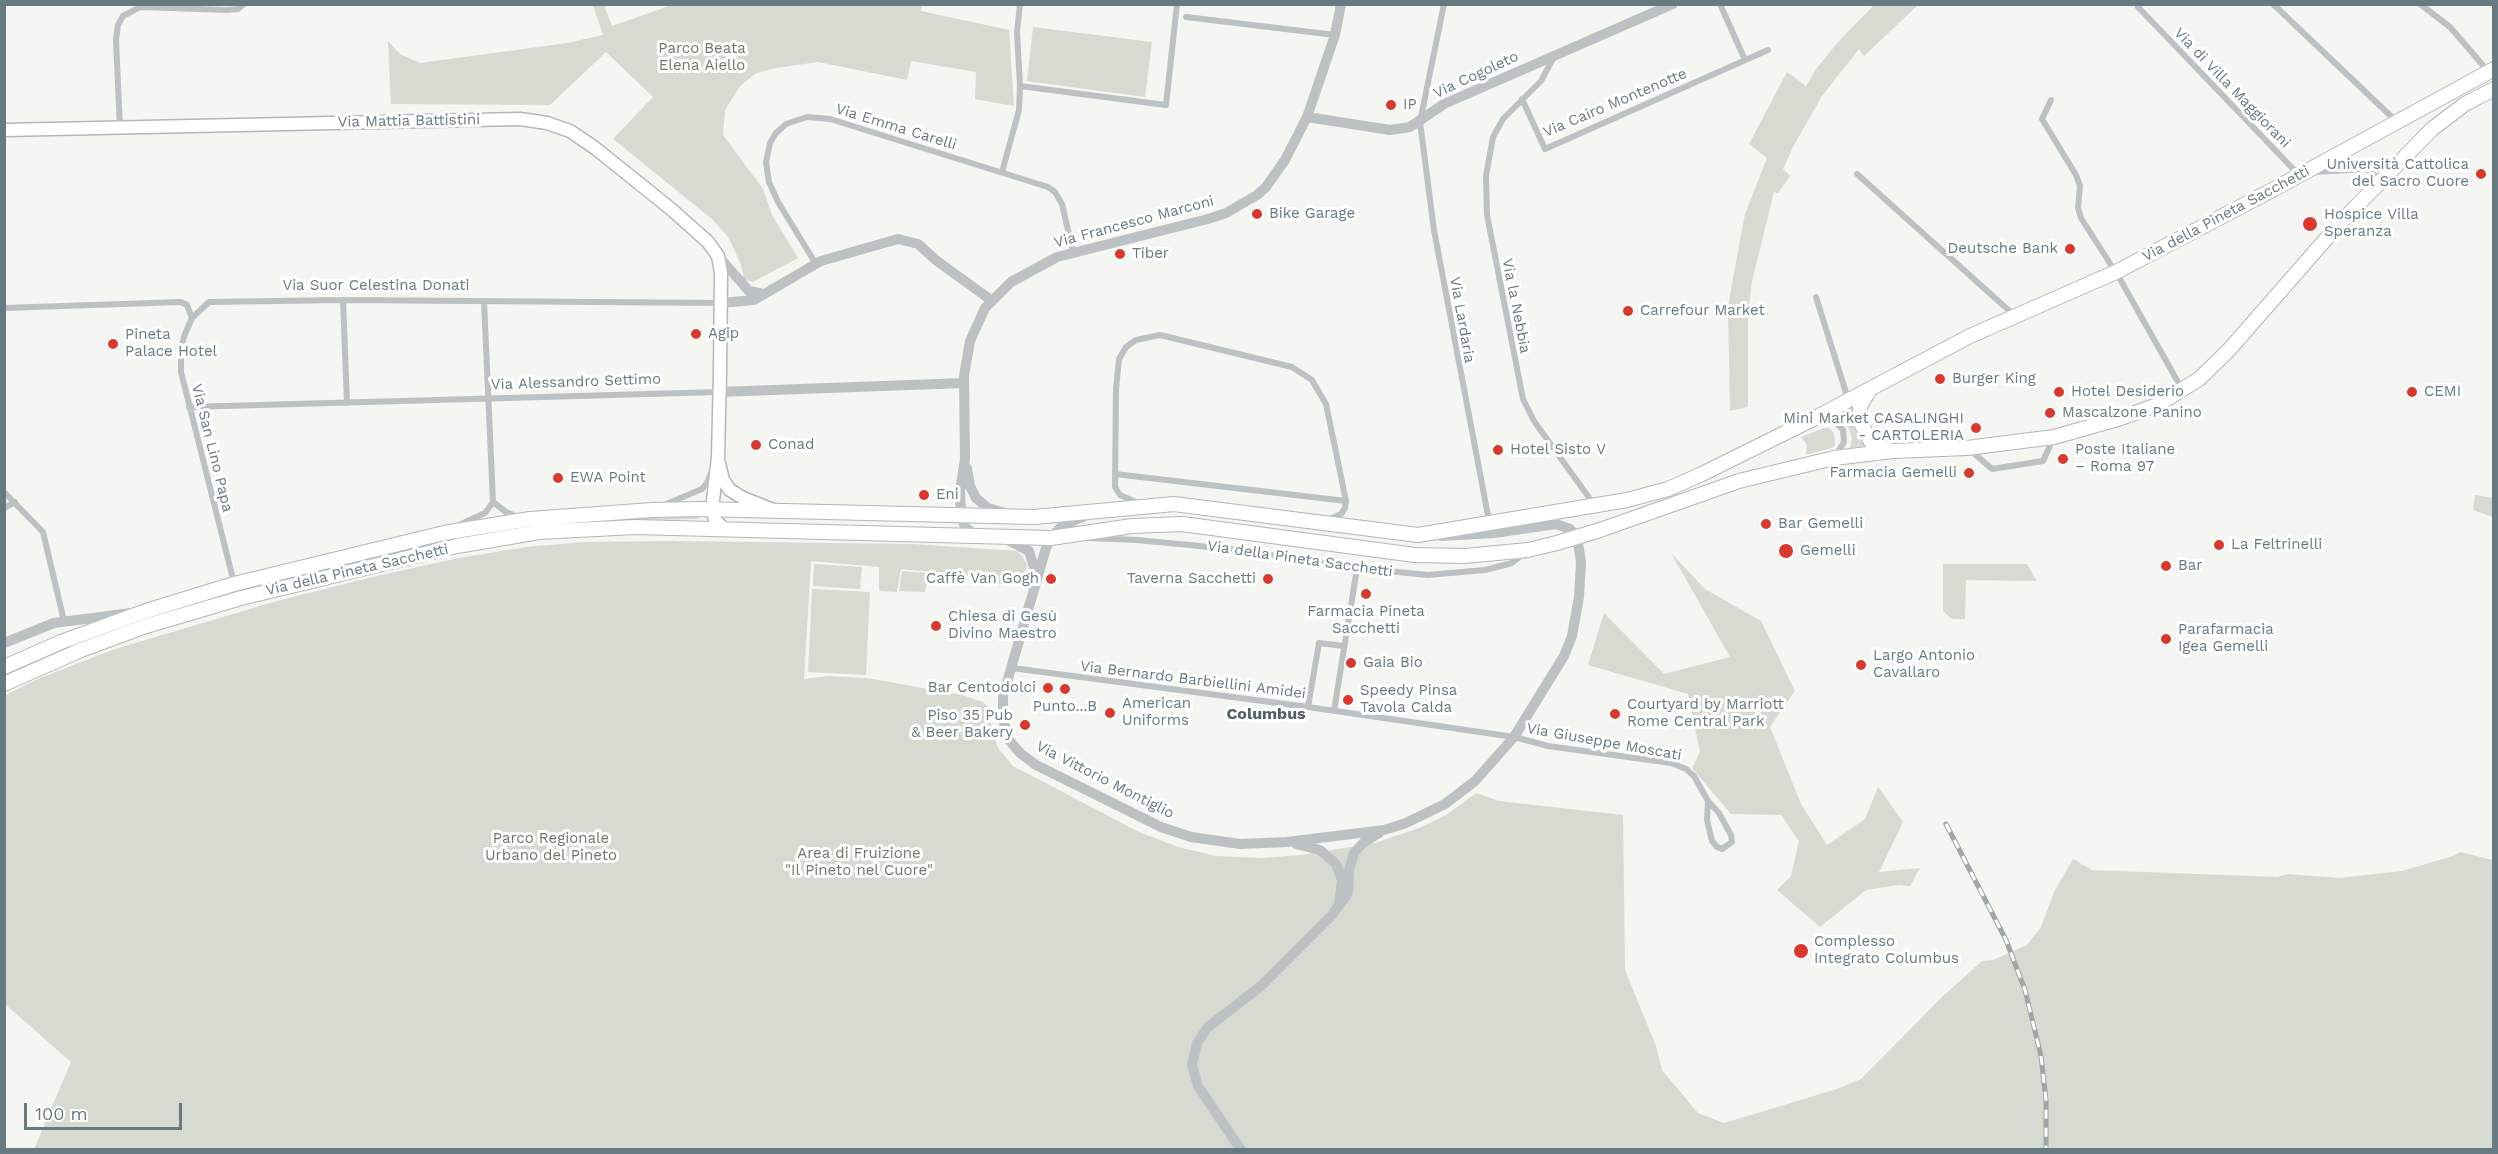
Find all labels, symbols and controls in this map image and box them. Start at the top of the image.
street label: Via di Villa Maggiorani [2170,24,2294,152]
park label: Parco Beata Elena Aiello [658,40,746,75]
street label: Via Cogoleto [1431,47,1521,103]
street label: Via Cairo Montenotte [1540,65,1690,141]
place label: IP [1403,96,1417,114]
marker: IP [1384,98,1398,112]
street label: Via Emma Carelli [833,100,959,154]
street label: Via Mattia Battistini [338,111,480,131]
place label: Università Cattolica del Sacro Cuore [2327,156,2469,191]
street label: Via della Pineta Sacchetti [2139,162,2313,266]
marker: Università Cattolica del Sacro Cuore [2474,167,2488,181]
street label: Via Francesco Marconi [1052,192,1216,252]
place label: Bike Garage [1269,205,1355,223]
place label: Hospice Villa Speranza [2324,206,2419,241]
marker: Bike Garage [1250,207,1264,221]
marker: Hospice Villa Speranza [2301,215,2319,233]
place label: Deutsche Bank [1948,240,2058,258]
marker: Deutsche Bank [2063,242,2077,256]
place label: Tiber [1132,245,1169,263]
marker: Tiber [1113,247,1127,261]
street label: Via la Nebbia [1498,257,1534,355]
street label: Via Lardaria [1446,276,1478,364]
street label: Via Suor Celestina Donati [282,277,470,295]
place label: Carrefour Market [1640,302,1765,320]
marker: Carrefour Market [1621,304,1635,318]
place label: Agip [708,325,739,343]
place label: Pineta Palace Hotel [125,326,217,361]
marker: Agip [689,327,703,341]
marker: Pineta Palace Hotel [106,337,120,351]
street label: Via Alessandro Settimo [491,370,661,394]
place label: Burger King [1952,370,2036,388]
marker: Burger King [1933,372,1947,386]
street label: Via San Lino Papa [187,382,237,514]
place label: Hotel Desiderio [2071,383,2184,401]
place label: CEMI [2424,383,2461,401]
marker: Hotel Desiderio [2052,385,2066,399]
marker: CEMI [2405,385,2419,399]
place label: Mascalzone Panino [2062,404,2202,422]
marker: Mascalzone Panino [2043,406,2057,420]
place label: Mini Market CASALINGHI - CARTOLERIA [1783,410,1964,445]
marker: Mini Market CASALINGHI - CARTOLERIA [1969,421,1983,435]
place label: Conad [768,436,814,454]
marker: Conad [749,438,763,452]
place label: Hotel Sisto V [1510,441,1606,459]
place label: Poste Italiane – Roma 97 [2075,441,2175,476]
marker: Hotel Sisto V [1491,443,1505,457]
marker: Poste Italiane – Roma 97 [2056,452,2070,466]
place label: Farmacia Gemelli [1830,464,1957,482]
marker: Farmacia Gemelli [1962,466,1976,480]
place label: EWA Point [570,469,646,487]
marker: EWA Point [551,471,565,485]
place label: Eni [936,486,959,504]
marker: Eni [917,488,931,502]
place label: Bar Gemelli [1778,515,1863,533]
marker: Bar Gemelli [1759,517,1773,531]
place label: La Feltrinelli [2231,536,2322,554]
street label: Via della Pineta Sacchetti [1206,537,1394,581]
marker: La Feltrinelli [2212,538,2226,552]
street label: Via della Pineta Sacchetti [264,540,450,600]
marker: Gemelli [1777,542,1795,560]
place label: Gemelli [1800,542,1856,560]
place label: Bar [2178,557,2202,575]
marker: Bar [2159,559,2173,573]
place label: Caffè Van Gogh [926,570,1039,588]
place label: Taverna Sacchetti [1127,570,1256,588]
marker: Caffè Van Gogh [1044,572,1058,586]
marker: Taverna Sacchetti [1261,572,1275,586]
marker: Farmacia Pineta Sacchetti [1359,587,1373,601]
place label: Farmacia Pineta Sacchetti [1307,603,1425,638]
place label: Chiesa di Gesù Divino Maestro [948,608,1057,643]
marker: Chiesa di Gesù Divino Maestro [929,619,943,633]
place label: Parafarmacia Igea Gemelli [2178,621,2274,656]
marker: Parafarmacia Igea Gemelli [2159,632,2173,646]
place label: Largo Antonio Cavallaro [1873,647,1975,682]
place label: Gaia Bio [1363,654,1423,672]
marker: Gaia Bio [1344,656,1358,670]
street label: Via Bernardo Barbiellini Amidei [1079,657,1307,703]
marker: Largo Antonio Cavallaro [1854,658,1868,672]
place label: Bar Centodolci [928,679,1036,697]
marker: Bar Centodolci [1041,681,1055,695]
marker: Punto...B [1058,682,1072,696]
place label: Speedy Pinsa Tavola Calda [1360,682,1457,717]
marker: Speedy Pinsa Tavola Calda [1341,693,1355,707]
place label: American Uniforms [1122,695,1191,730]
place label: Courtyard by Marriott Rome Central Park [1627,696,1784,731]
place label: Punto...B [1033,698,1097,716]
district label: Columbus [1226,704,1306,724]
marker: American Uniforms [1103,706,1117,720]
place label: Piso 35 Pub & Beer Bakery [911,707,1013,742]
marker: Courtyard by Marriott Rome Central Park [1608,707,1622,721]
marker: Piso 35 Pub & Beer Bakery [1018,718,1032,732]
street label: Via Giuseppe Moscati [1525,720,1683,764]
street label: Via Vittorio Montiglio [1033,737,1177,823]
park label: Parco Regionale Urbano del Pineto [485,830,617,865]
park label: Area di Fruizione "Il Pineto nel Cuore" [785,845,933,880]
place label: Complesso Integrato Columbus [1814,933,1959,968]
marker: Complesso Integrato Columbus [1792,942,1810,960]
scale bar [27,1091,184,1129]
text: 100 m [35,1103,88,1124]

